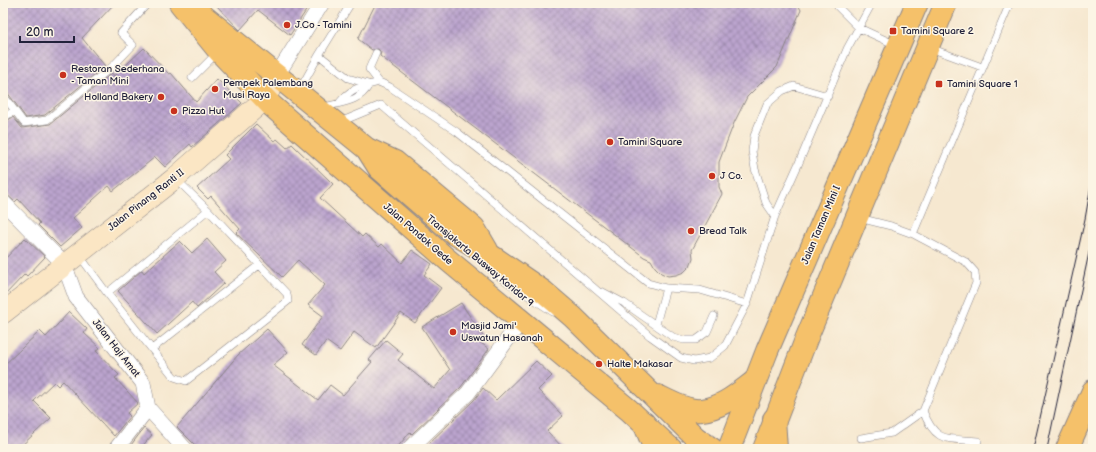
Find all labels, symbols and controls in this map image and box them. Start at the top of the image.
scale bar [20,18,74,44]
place label: J.Co - Tamini [295,19,352,31]
marker: J.Co - Tamini [282,20,292,30]
text: 20 m [26,25,53,40]
place label: Tamini Square 2 [901,25,974,37]
marker: Tamini Square 2 [888,26,898,36]
place label: Restoran Sederhana - Taman Mini [71,63,165,87]
marker: Restoran Sederhana - Taman Mini [58,70,68,80]
place label: Pempek Palembang Musi Raya [223,77,313,101]
place label: Tamini Square 1 [947,78,1018,90]
marker: Tamini Square 1 [934,79,944,89]
marker: Pempek Palembang Musi Raya [210,84,220,94]
place label: Holland Bakery [84,91,153,103]
marker: Holland Bakery [156,92,166,102]
place label: Pizza Hut [182,105,224,117]
marker: Pizza Hut [169,106,179,116]
place label: Tamini Square [618,136,682,148]
marker: Tamini Square [605,137,615,147]
street label: Jalan Pinang Ranti II [105,166,187,234]
place label: J Co. [720,170,743,182]
marker: J Co. [707,171,717,181]
street label: Jalan Taman Mini I [799,184,843,266]
street label: Jalan Pondok Gede [381,201,455,267]
street label: Transjakarta Busway Koridor 9 [424,213,536,309]
place label: Bread Talk [699,225,747,237]
marker: Bread Talk [686,226,696,236]
street label: Jalan Haji Amat [90,317,142,379]
place label: Masjid Jami' Uswatun Hasanah [461,320,543,344]
marker: Masjid Jami' Uswatun Hasanah [448,327,458,337]
place label: Halte Makasar [607,358,673,370]
marker: Halte Makasar [594,359,604,369]

